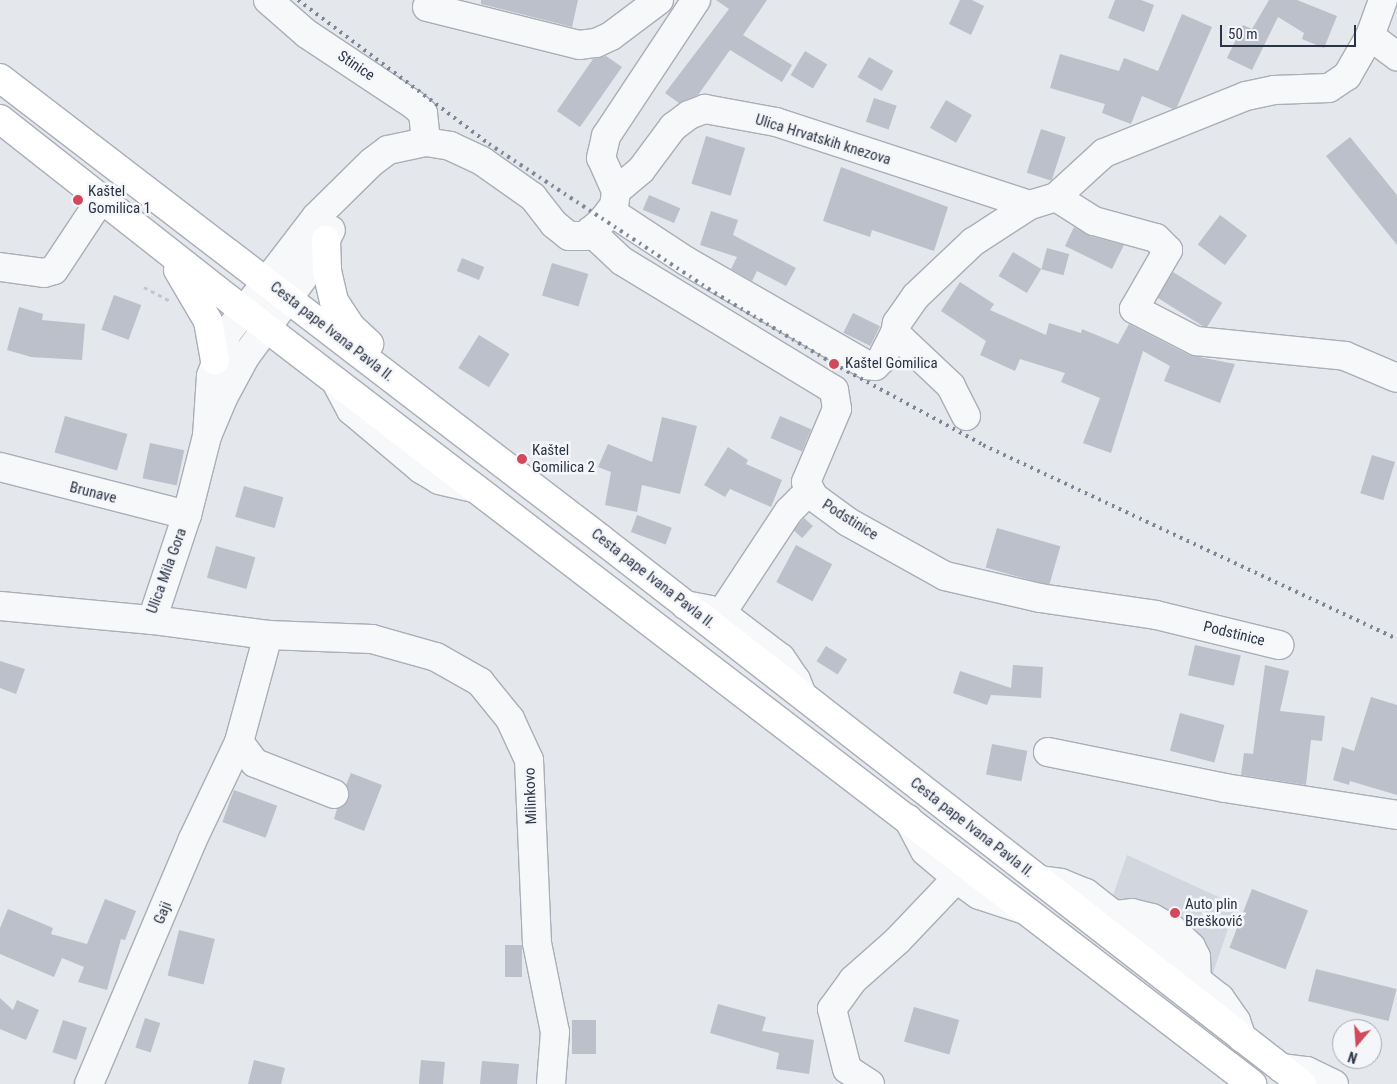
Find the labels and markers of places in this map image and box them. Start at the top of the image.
place label: Kaštel Gomilica 1 [88,182,151,217]
marker: Kaštel Gomilica 1 [72,194,84,206]
place label: Kaštel Gomilica [845,355,938,373]
marker: Kaštel Gomilica [827,357,841,371]
place label: Kaštel Gomilica 2 [532,441,595,476]
marker: Kaštel Gomilica 2 [516,453,528,465]
place label: Auto plin Brešković [1185,895,1242,930]
marker: Auto plin Brešković [1169,907,1181,919]

